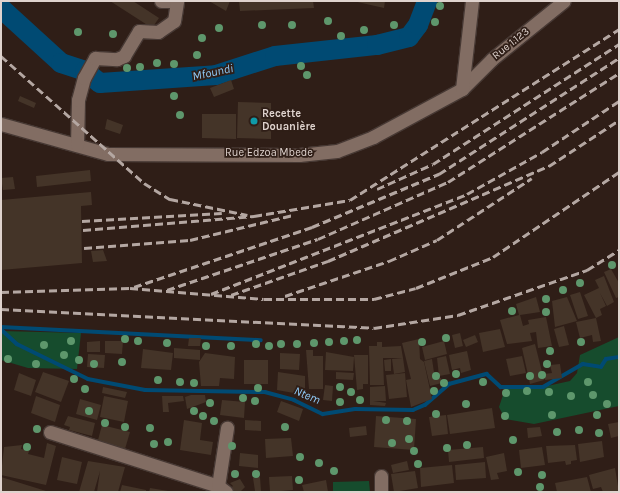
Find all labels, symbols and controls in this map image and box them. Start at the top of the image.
street label: Rue 1.123 [490,25,532,63]
water label: Mfoundi [191,62,235,84]
place label: Recette Douanière [262,108,316,134]
marker: Recette Douanière [249,116,259,126]
street label: Rue Edzoa Mbede [225,146,313,160]
water label: Ntem [292,384,322,408]

